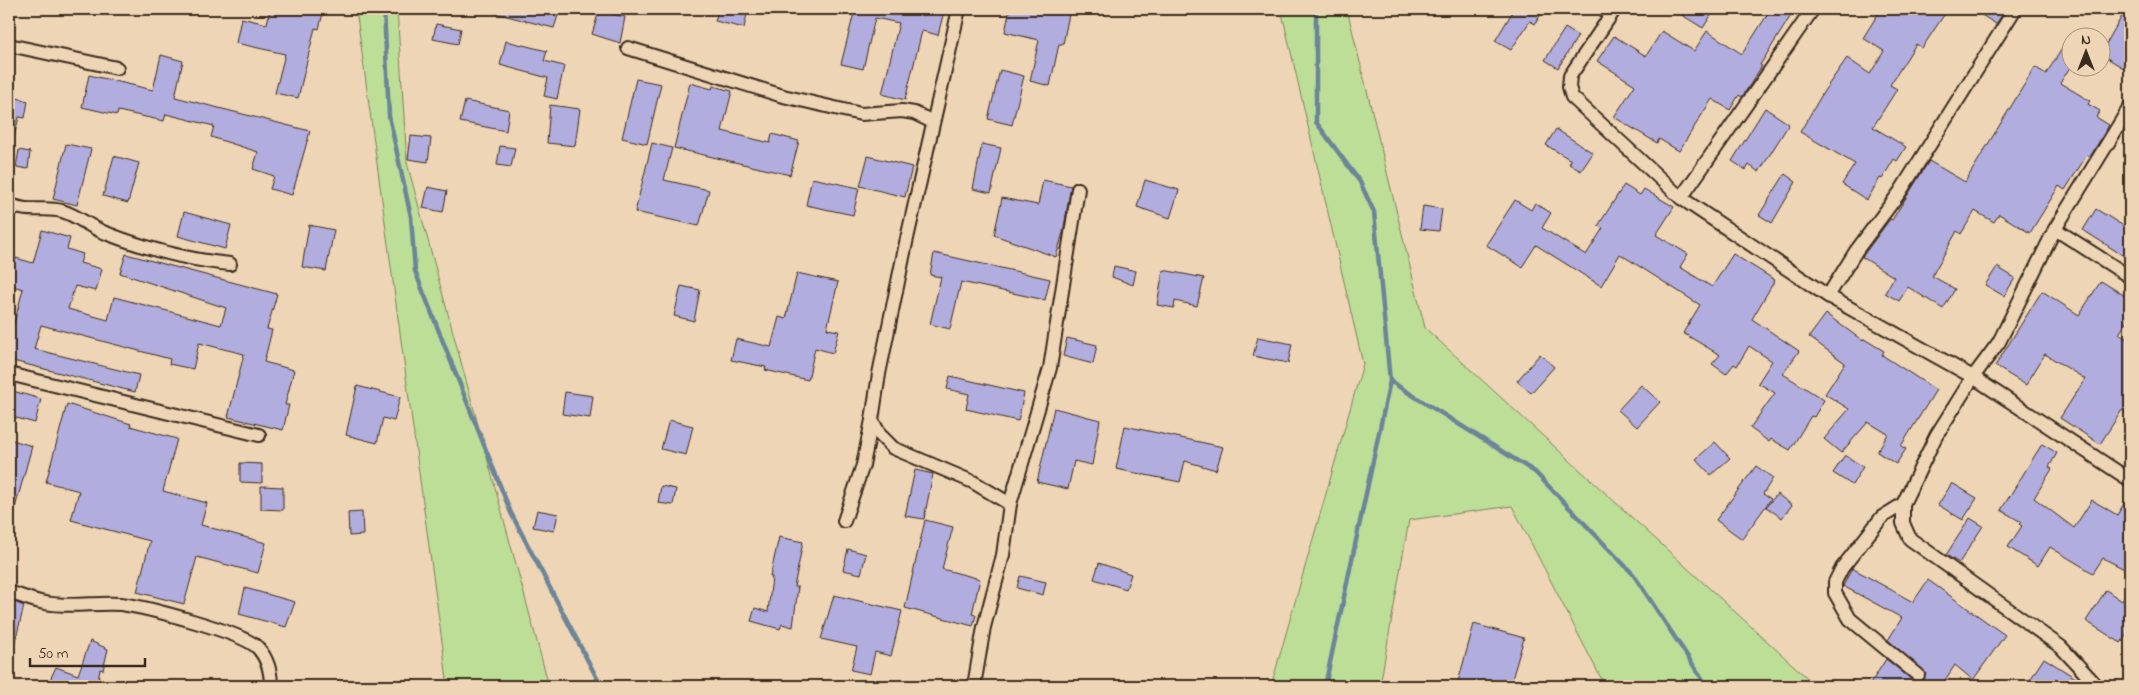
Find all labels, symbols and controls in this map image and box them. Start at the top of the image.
north arrow [2062,28,2112,78]
text: N [2081,30,2091,51]
scale bar [30,635,145,667]
text: 50 m [38,643,69,665]

